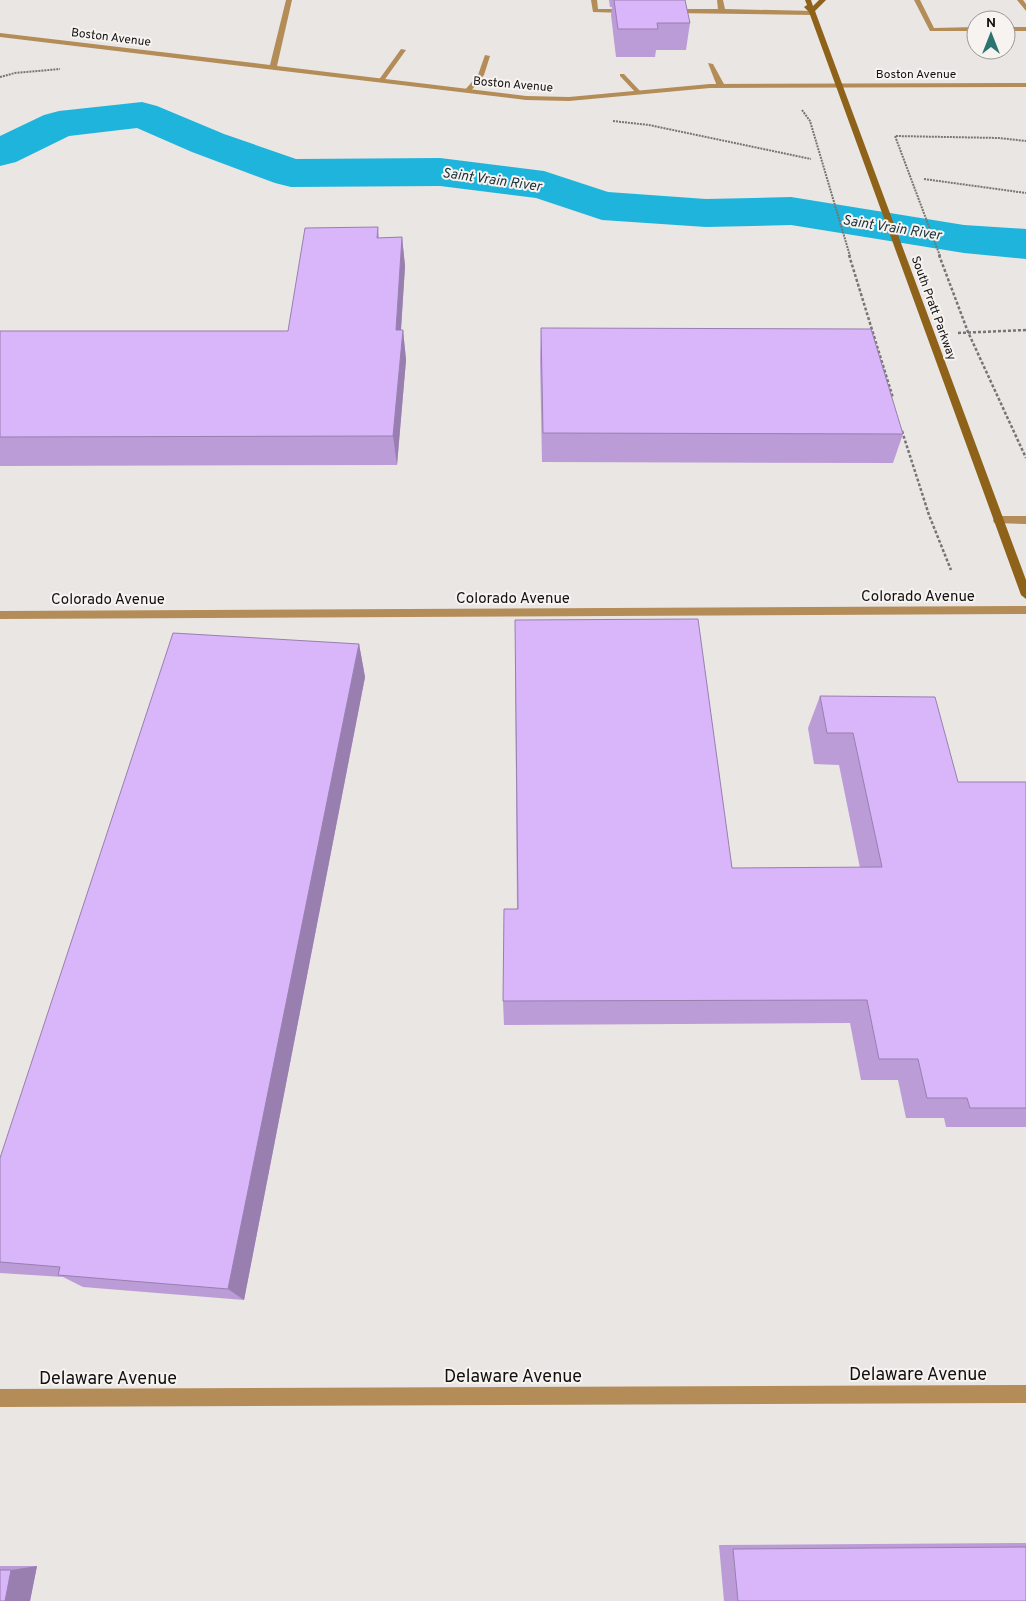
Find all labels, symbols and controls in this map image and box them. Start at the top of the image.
north arrow [966,10,1016,60]
text: N [986,15,996,32]
street label: Boston Avenue [70,25,152,51]
street label: Boston Avenue [876,67,956,83]
street label: Boston Avenue [472,74,554,96]
water label: Saint Vrain River [441,165,544,196]
water label: Saint Vrain River [841,212,944,245]
street label: South Pratt Parkway [907,254,959,363]
street label: Colorado Avenue [861,588,975,607]
street label: Colorado Avenue [456,590,570,609]
street label: Colorado Avenue [51,591,165,610]
street label: Delaware Avenue [849,1364,987,1387]
street label: Delaware Avenue [444,1366,582,1389]
street label: Delaware Avenue [39,1368,177,1391]

